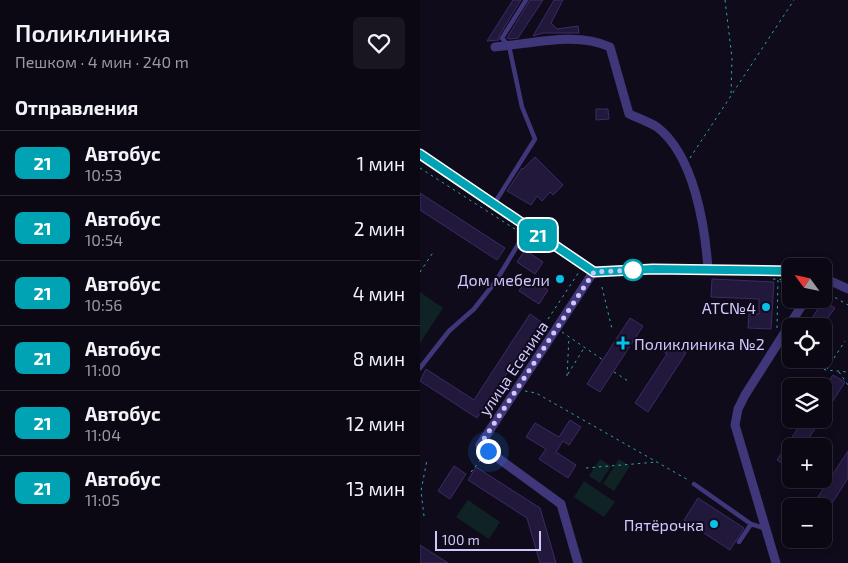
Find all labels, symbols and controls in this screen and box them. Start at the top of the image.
button: heart [353,17,405,69]
text: Поликлиника [15,18,171,47]
text: Пешком · 4 мин · 240 m [15,52,189,71]
text: Отправления [15,96,138,119]
text: Автобус [85,142,161,165]
text: 21 [33,152,52,174]
text: 1 мин [357,152,405,175]
text: 10:53 [85,165,122,184]
text: Автобус [85,207,161,230]
text: 21 [33,217,52,239]
text: 2 мин [354,217,405,240]
line badge: 21 [516,219,560,251]
text: 21 [529,224,547,246]
text: 10:54 [85,230,123,249]
north arrow [782,258,832,308]
map controls [782,258,832,548]
unlabelled marker [622,259,644,281]
place label: Дом мебели [457,270,550,289]
text: Автобус [85,272,161,295]
marker: Дом мебели [554,273,566,285]
text: 21 [33,282,52,304]
text: 4 мин [353,282,405,305]
text: 10:56 [85,295,123,314]
place label: АТС№4 [702,298,756,317]
marker: АТС№4 [760,301,772,313]
street label: улица Есенина [474,317,553,420]
button: locate [782,318,832,368]
place label: Поликлиника №2 [634,334,765,353]
marker: Поликлиника №2 [616,336,630,350]
text: Автобус [85,337,161,360]
text: 21 [33,347,52,369]
text: 8 мин [353,347,405,370]
text: 11:00 [85,360,121,379]
button: layers [782,378,832,428]
text: Автобус [85,402,161,425]
text: 21 [33,412,52,434]
text: 12 мин [346,412,405,435]
text: 11:04 [85,425,121,444]
button: + [782,438,832,488]
your location [476,439,501,464]
text: Автобус [85,467,161,490]
text: 21 [33,477,52,499]
text: 13 мин [346,477,405,500]
text: 11:05 [85,490,120,509]
button: − [782,498,832,548]
place label: Пятёрочка [624,515,704,534]
marker: Пятёрочка [708,518,720,530]
scale bar [435,528,541,551]
text: 100 m [442,531,480,548]

